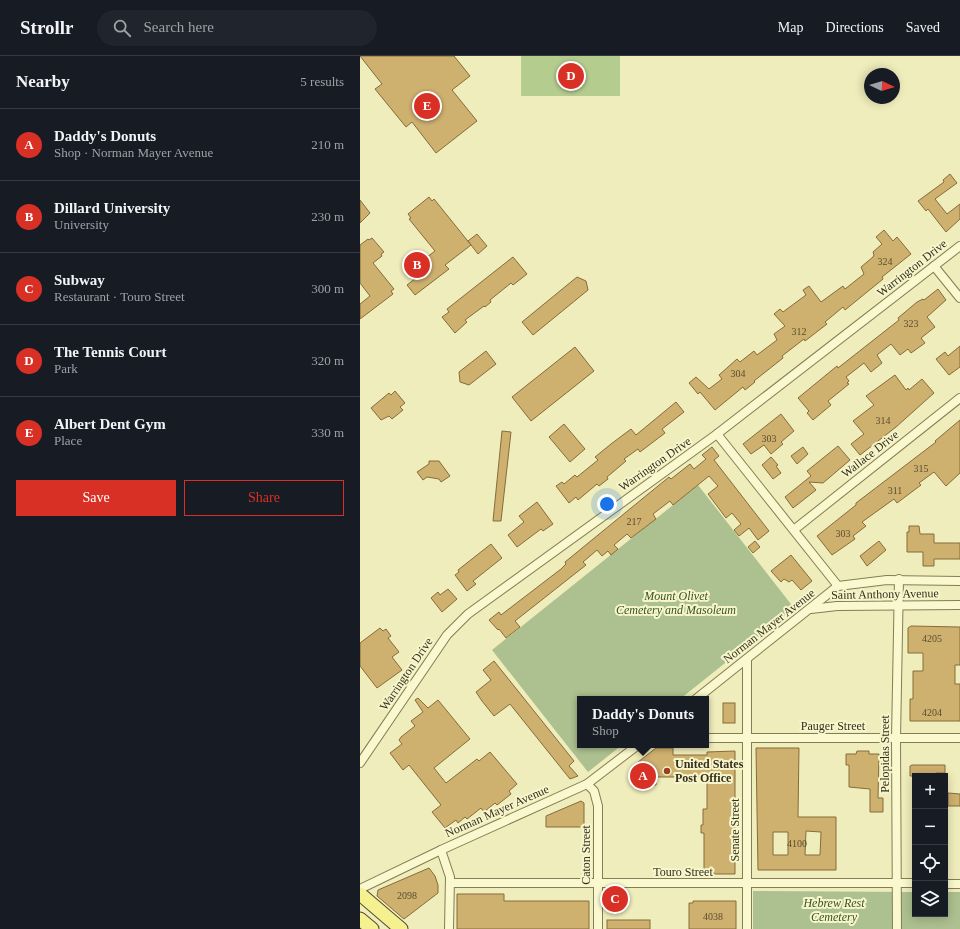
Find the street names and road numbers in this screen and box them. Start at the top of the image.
street label: Warrington Drive [874,236,950,300]
street label: Wallace Drive [839,427,901,481]
street label: Warrington Drive [616,434,694,494]
street label: Norman Mayer Avenue [720,586,818,666]
street label: Saint Anthony Avenue [831,586,939,602]
street label: Warrington Drive [377,635,435,713]
street label: Pelopidas Street [878,715,892,793]
street label: Pauger Street [801,719,866,733]
street label: Norman Mayer Avenue [443,782,551,840]
street label: Senate Street [728,798,742,861]
street label: Caton Street [579,825,593,885]
street label: Touro Street [653,865,713,879]

